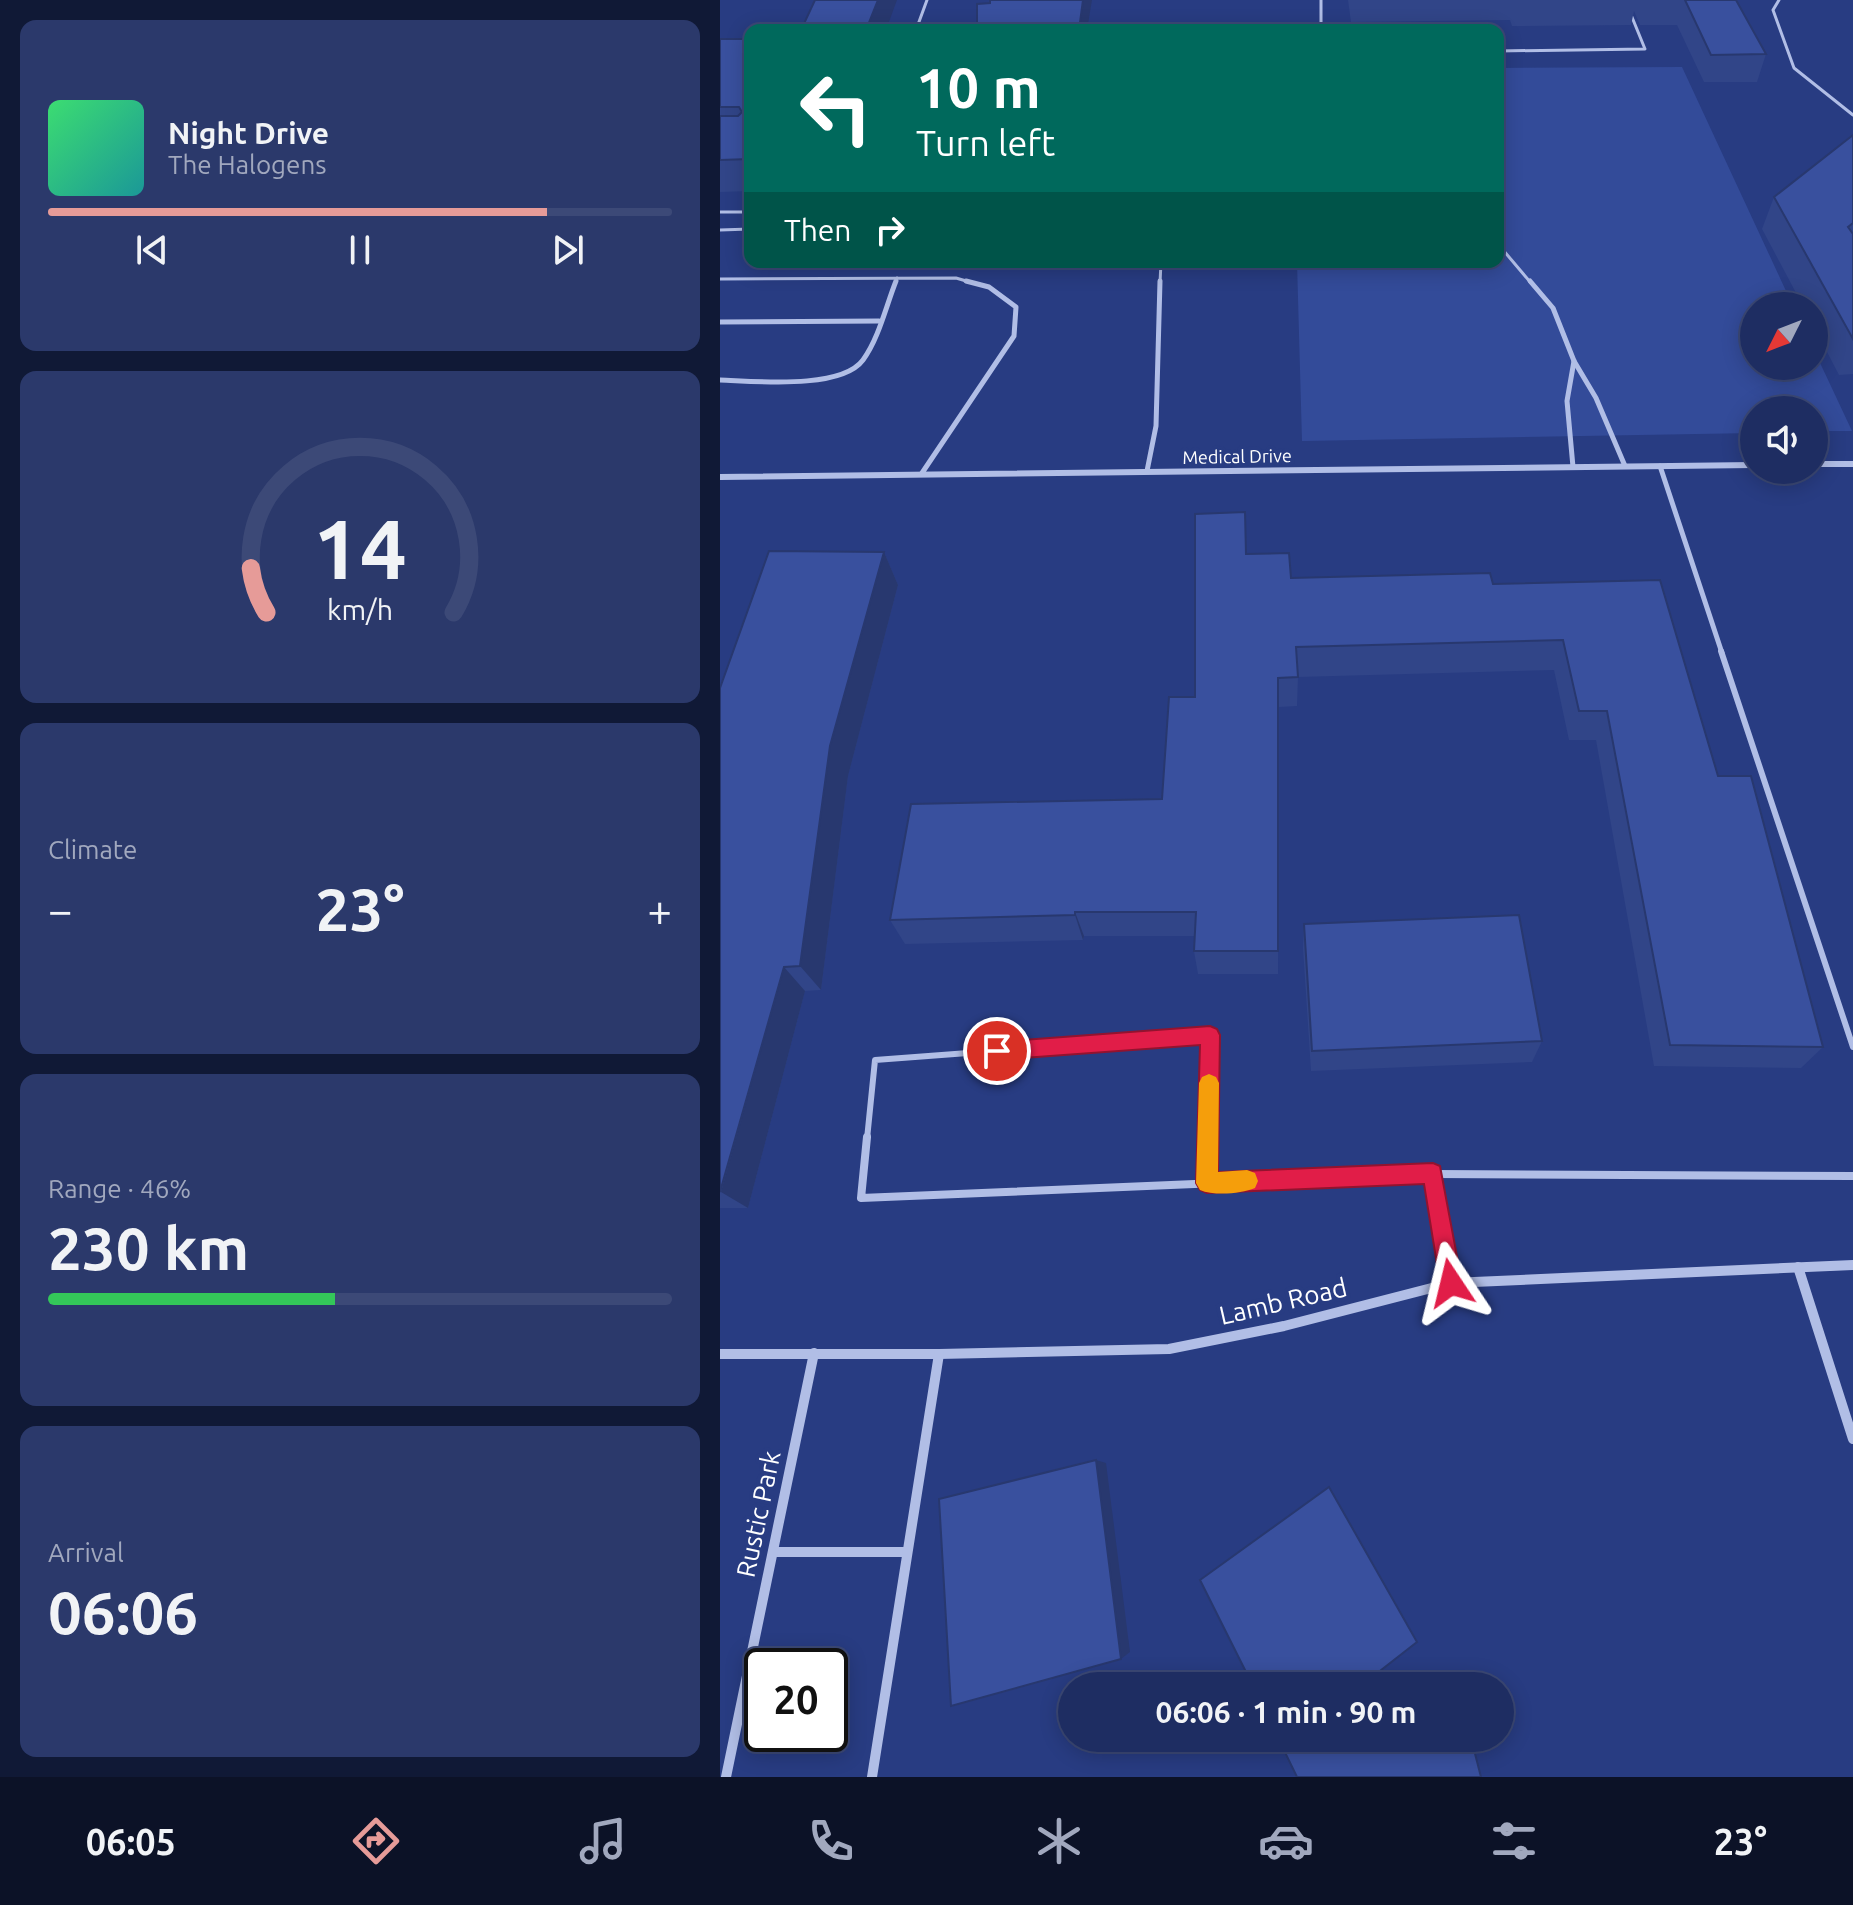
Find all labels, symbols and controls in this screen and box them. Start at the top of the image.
icon: left [784,56,888,160]
text: 10 m [916,56,1041,119]
text: Night Drive [168,116,329,150]
text: Turn left [916,122,1055,163]
text: The Halogens [168,150,327,179]
icon: right [868,208,912,252]
text: Then [784,213,852,247]
icon: previous [130,228,174,272]
icon: pause [338,228,382,272]
icon: next [546,228,590,272]
north arrow [1740,292,1828,380]
map controls [1740,292,1828,484]
button: sound [1740,396,1828,484]
street label: Medical Drive [1182,445,1292,467]
text: 14 [313,501,407,595]
text: km/h [327,593,393,625]
text: Climate [48,835,137,864]
text: 23° [316,875,404,942]
text: − [48,885,73,934]
text: + [647,885,672,934]
pin [963,1017,1031,1085]
icon: arrive [975,1029,1019,1073]
text: Range · 46% [48,1174,191,1203]
text: 230 km [48,1214,249,1281]
position arrow [1409,1241,1493,1325]
street label: Lamb Road [1216,1272,1350,1330]
street label: Rustic Park [730,1448,786,1580]
text: Arrival [48,1538,124,1567]
text: 06:06 [48,1578,198,1645]
speed limit sign: 20 [744,1648,848,1752]
text: 06:06 · 1 min · 90 m [1156,1695,1416,1729]
icon: directions [348,1813,404,1869]
icon: music [575,1813,631,1869]
icon: phone [803,1813,859,1869]
icon: climate [1031,1813,1087,1869]
icon: car [1258,1813,1314,1869]
icon: filters [1486,1813,1542,1869]
text: 06:05 [86,1821,176,1862]
text: 23° [1714,1821,1767,1862]

